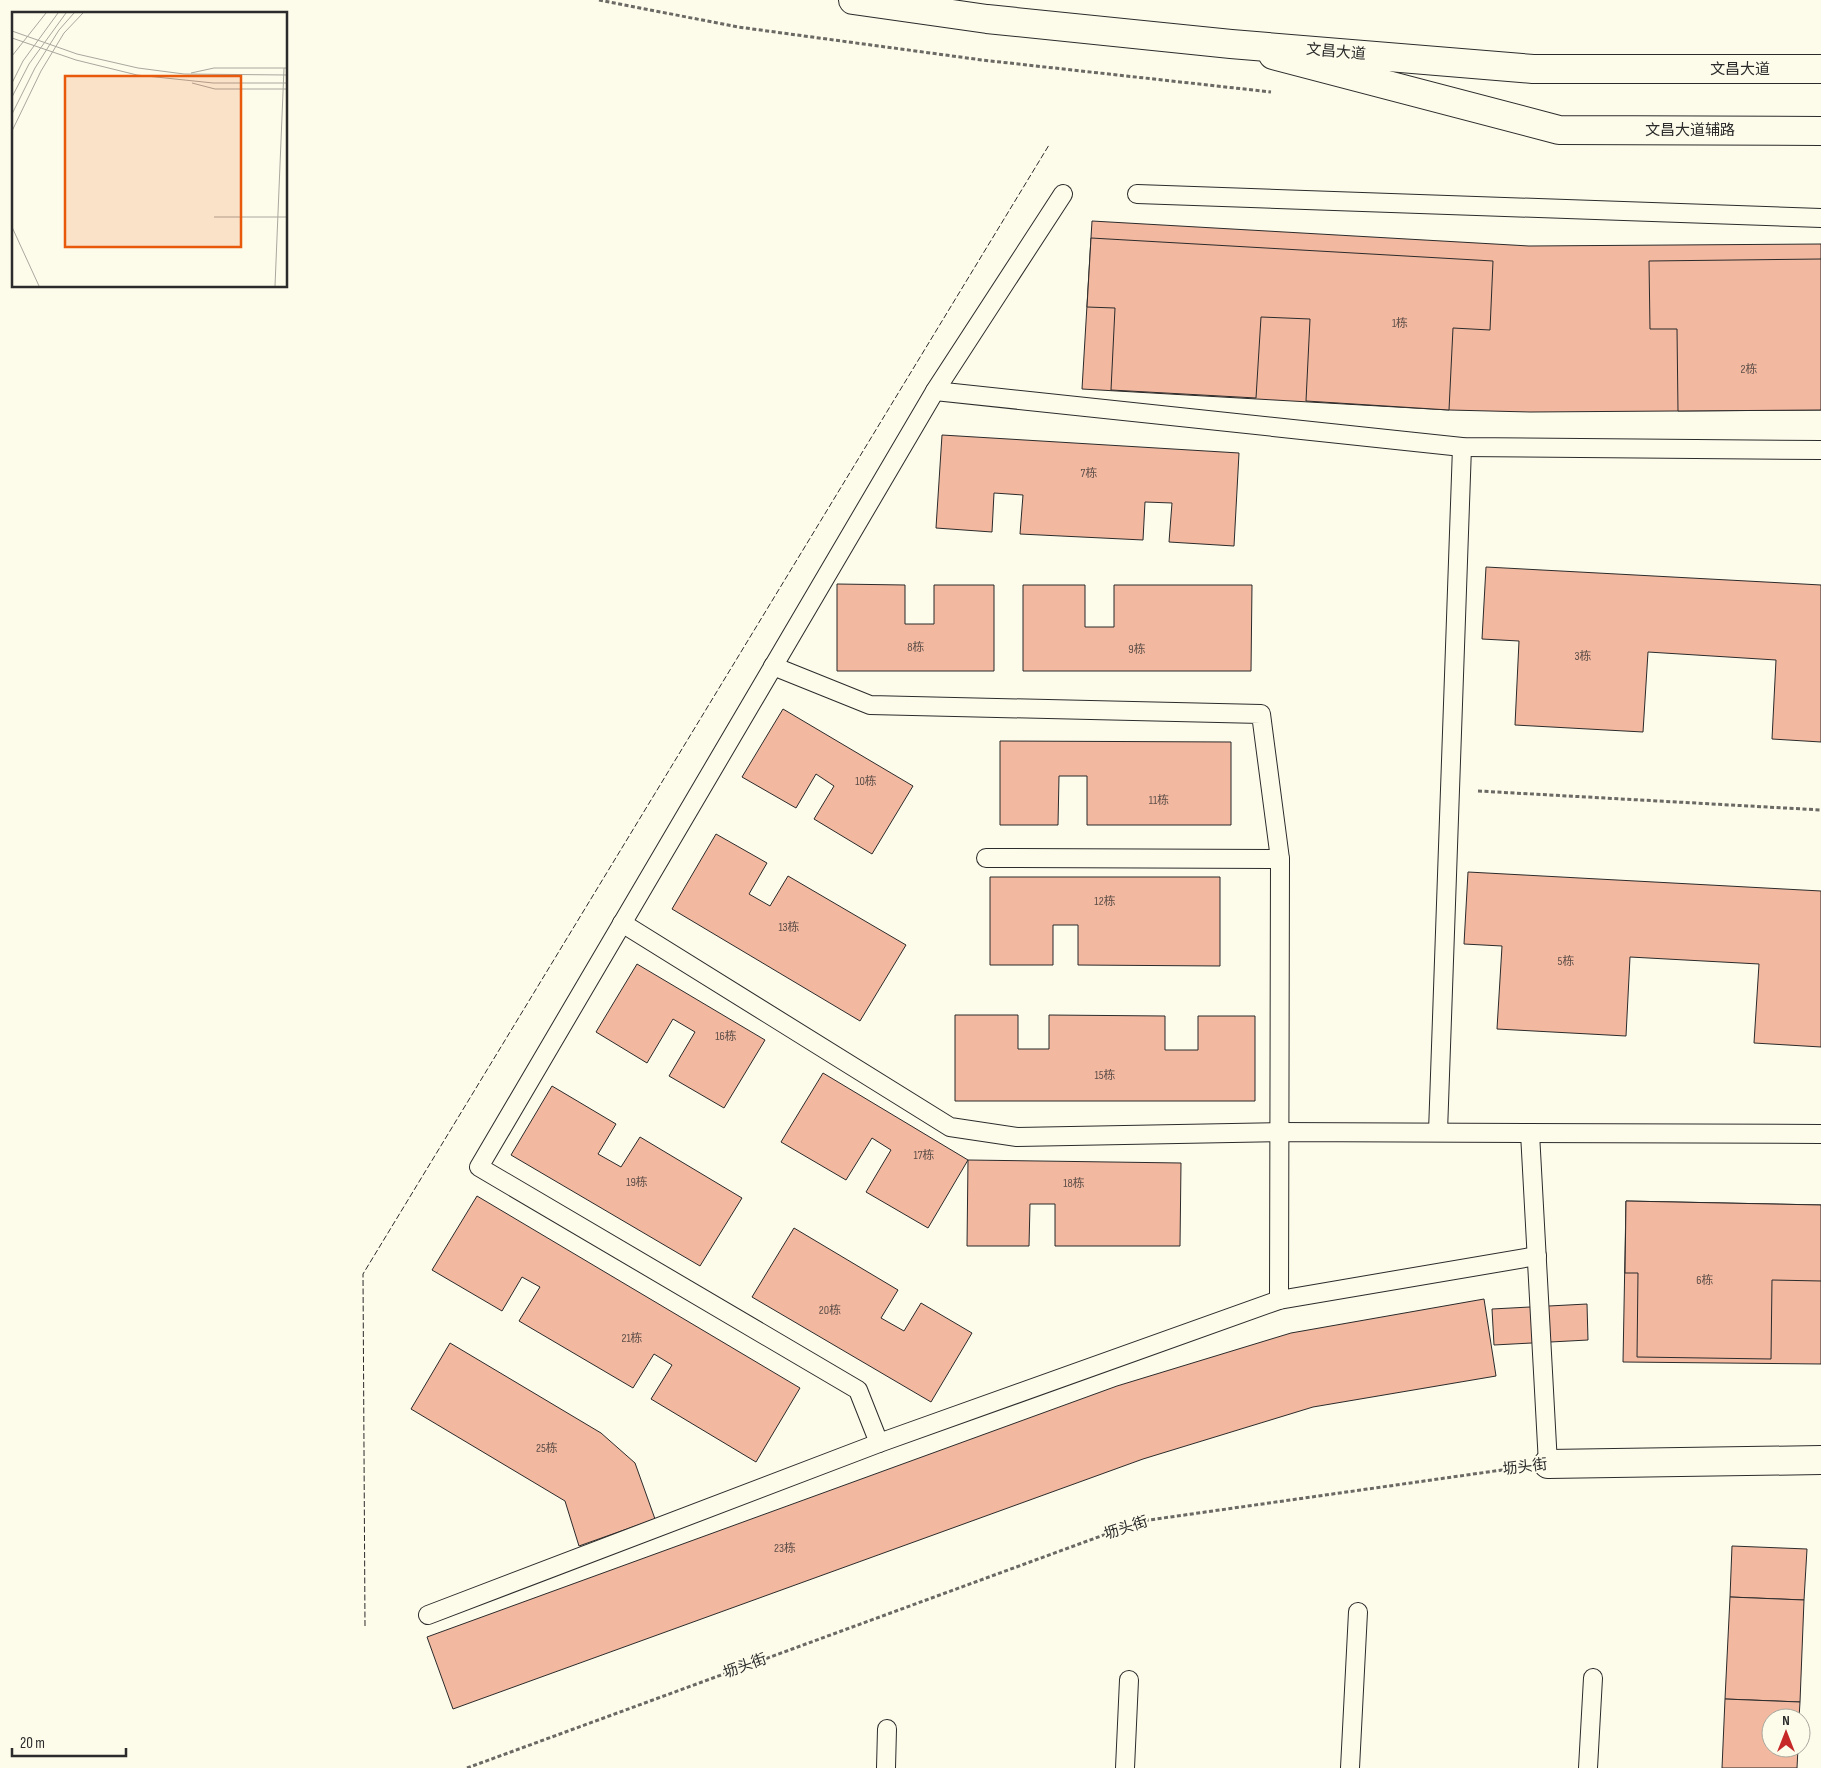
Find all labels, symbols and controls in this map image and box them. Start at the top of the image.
inset map [12,12,288,288]
street label: 文昌大道 [1305,40,1367,64]
street label: 文昌大道 [1710,60,1770,79]
street label: 文昌大道辅路 [1645,121,1735,140]
house number: 1栋 [1392,316,1408,331]
house number: 2栋 [1741,362,1757,377]
house number: 7栋 [1081,466,1097,481]
house number: 8栋 [907,640,925,655]
house number: 9栋 [1128,642,1146,657]
house number: 3栋 [1574,649,1592,664]
house number: 10栋 [855,774,877,789]
house number: 11栋 [1149,793,1169,808]
house number: 12栋 [1094,894,1116,909]
house number: 13栋 [778,920,800,935]
house number: 5栋 [1558,954,1574,969]
house number: 16栋 [715,1029,737,1044]
house number: 15栋 [1094,1068,1116,1083]
house number: 17栋 [914,1148,934,1163]
house number: 19栋 [626,1175,648,1190]
house number: 18栋 [1063,1176,1085,1191]
house number: 6栋 [1696,1273,1714,1288]
house number: 20栋 [819,1303,841,1318]
house number: 21栋 [621,1331,643,1346]
house number: 25栋 [536,1441,558,1456]
street label: 坜头街 [1502,1455,1548,1479]
street label: 坜头街 [1102,1512,1150,1544]
house number: 23栋 [774,1541,796,1556]
street label: 坜头街 [721,1649,769,1683]
north arrow [1761,1708,1811,1758]
text: N [1782,1712,1790,1729]
scale bar [12,1726,126,1758]
text: 20 m [20,1734,45,1753]

